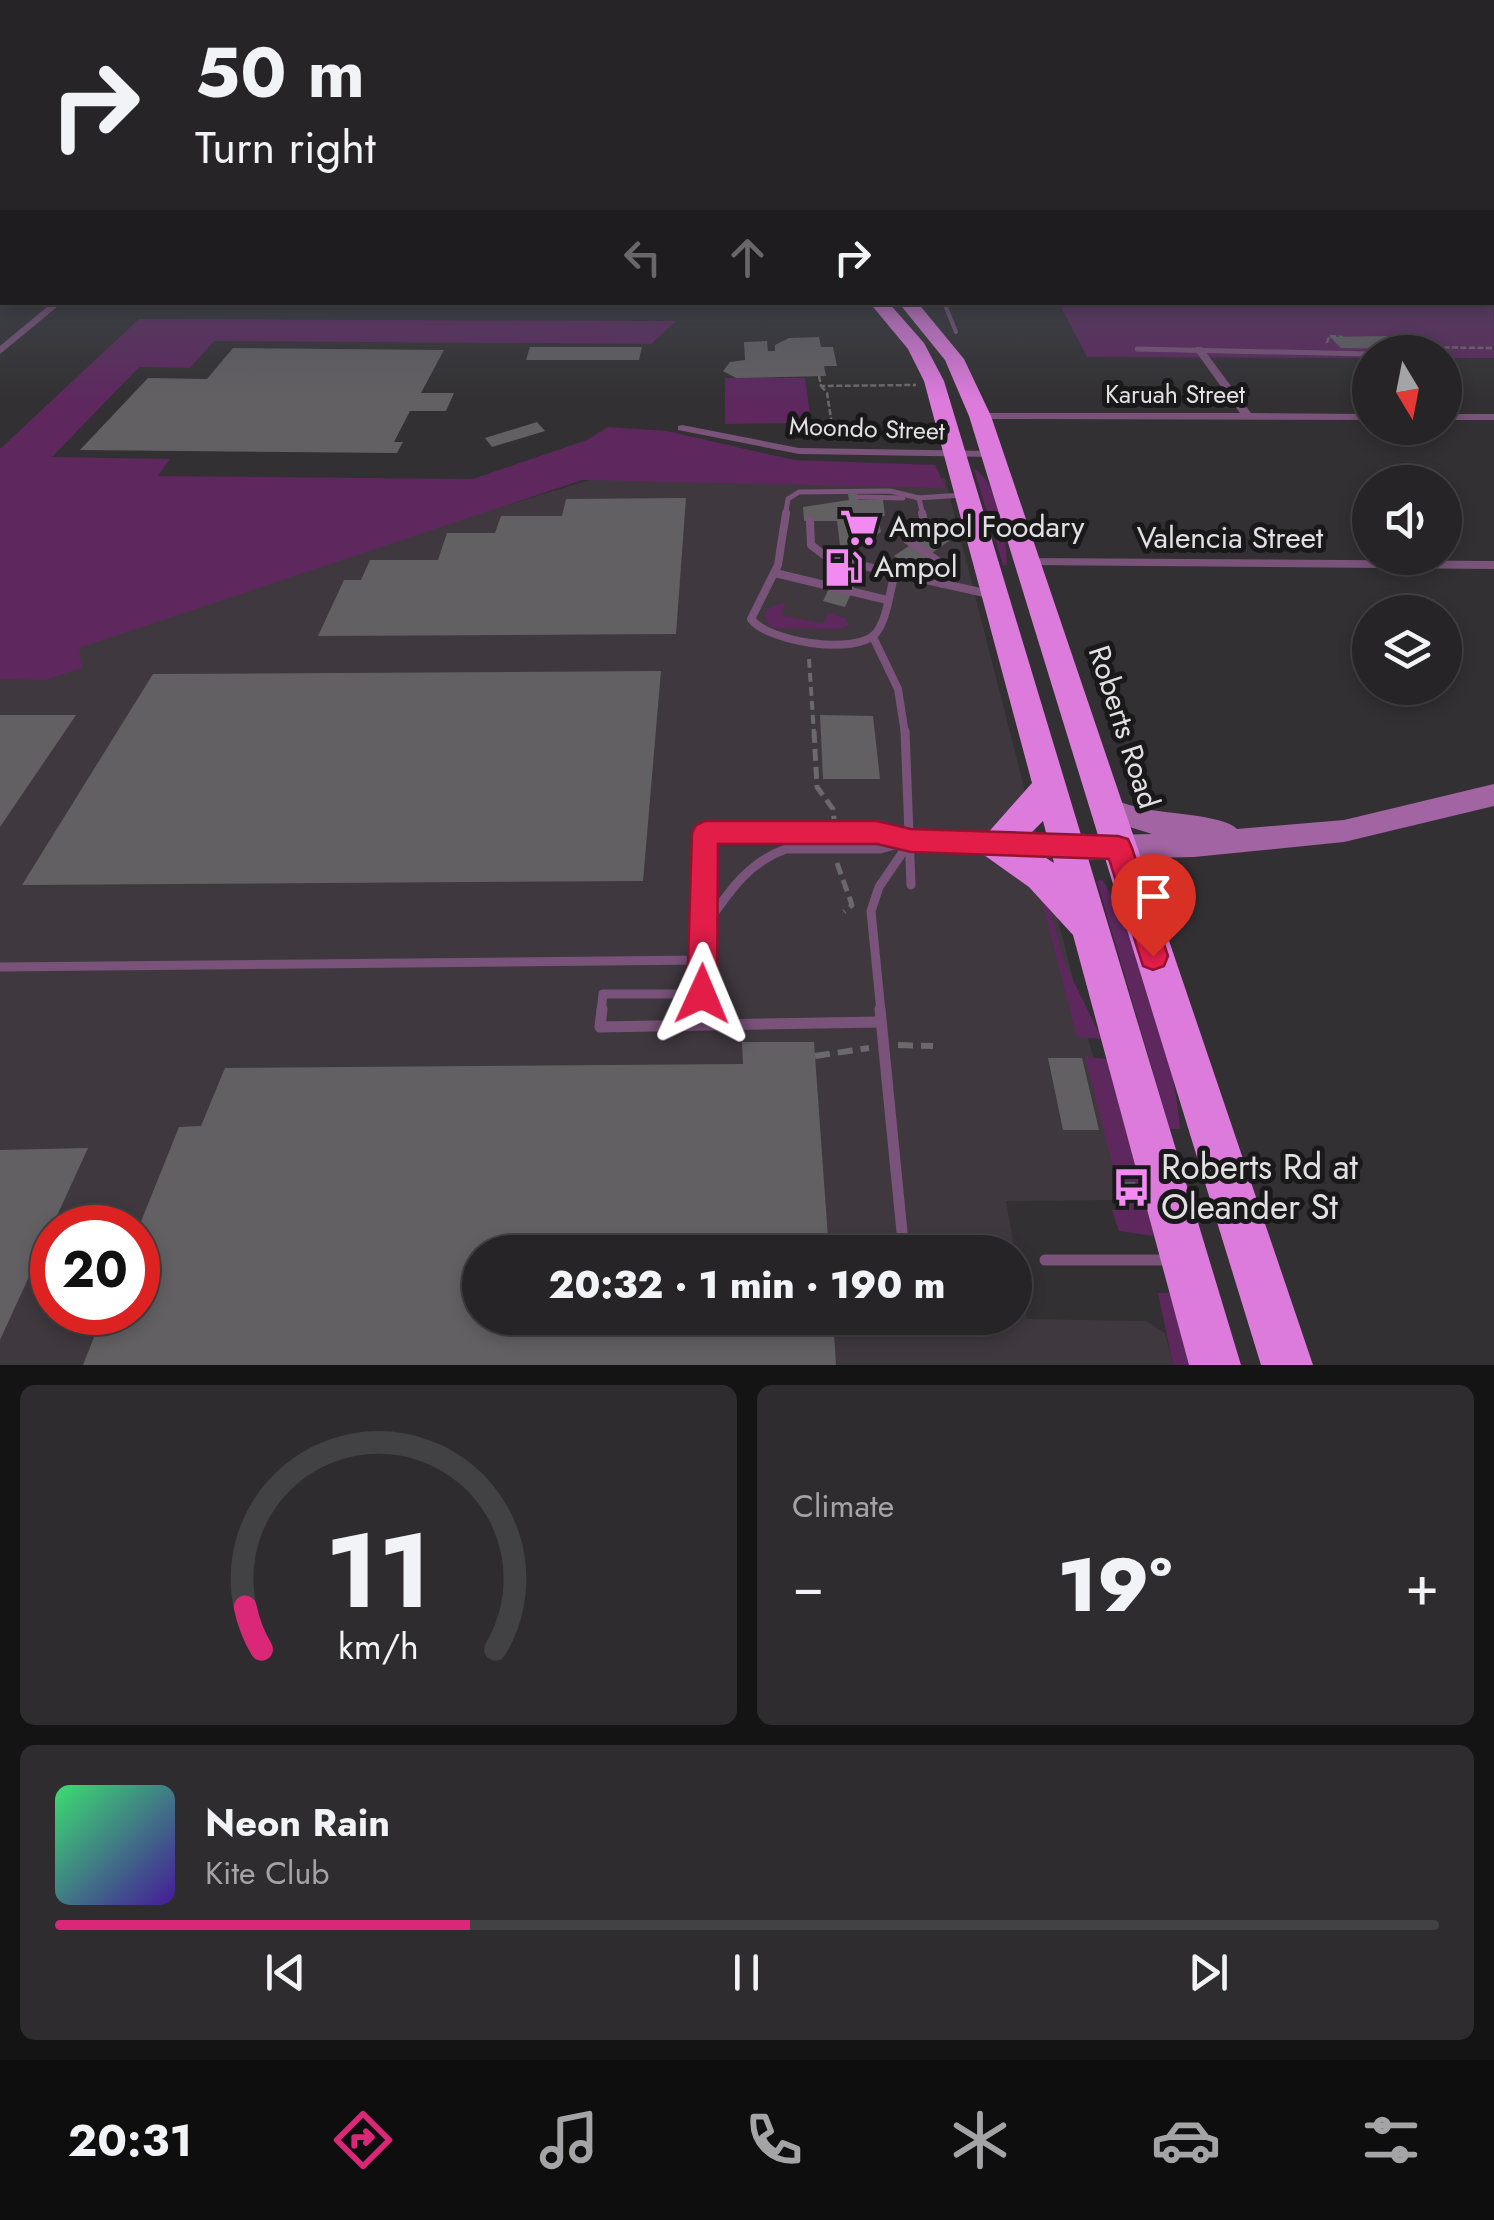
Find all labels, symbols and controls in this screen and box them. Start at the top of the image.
text: 50 m [195,22,365,123]
icon: right [30,40,160,170]
text: Turn right [195,115,376,180]
icon: left [615,230,670,285]
icon: ahead [720,230,775,285]
icon: right [825,230,880,285]
north arrow [1352,335,1462,445]
map controls [1352,335,1462,705]
street label: Karuah Street [1105,376,1245,412]
street label: Moondo Street [789,407,945,449]
button: sound [1352,465,1462,575]
place label: Ampol Foodary [889,505,1085,548]
supermarket icon: Ampol Foodary [838,506,880,548]
street label: Valencia Street [1137,516,1324,559]
place label: Ampol [874,545,958,588]
fuel station icon: Ampol [823,546,865,588]
button: layers [1352,595,1462,705]
street label: Roberts Road [1078,640,1171,814]
pin [1111,854,1196,957]
icon: arrive [1126,869,1181,924]
position arrow [650,942,754,1046]
place label: Roberts Rd at Oleander St [1161,1142,1359,1232]
bus stop icon: Roberts Rd at Oleander St [1110,1166,1152,1208]
speed limit sign: 20 [30,1205,160,1335]
text: 20:32 · 1 min · 190 m [549,1257,945,1312]
text: Climate [792,1483,894,1529]
text: 11 [326,1496,431,1646]
text: 19° [1058,1531,1172,1639]
text: − [792,1546,824,1626]
text: + [1405,1546,1439,1626]
text: km/h [338,1621,419,1672]
text: Neon Rain [205,1795,390,1850]
text: Kite Club [205,1850,329,1896]
icon: previous [258,1945,313,2000]
icon: pause [719,1945,774,2000]
icon: next [1181,1945,1236,2000]
icon: directions [328,2105,398,2175]
icon: music [534,2105,604,2175]
icon: phone [739,2105,809,2175]
icon: climate [945,2105,1015,2175]
icon: car [1151,2105,1221,2175]
icon: filters [1356,2105,1426,2175]
text: 20:31 [68,2108,192,2173]

